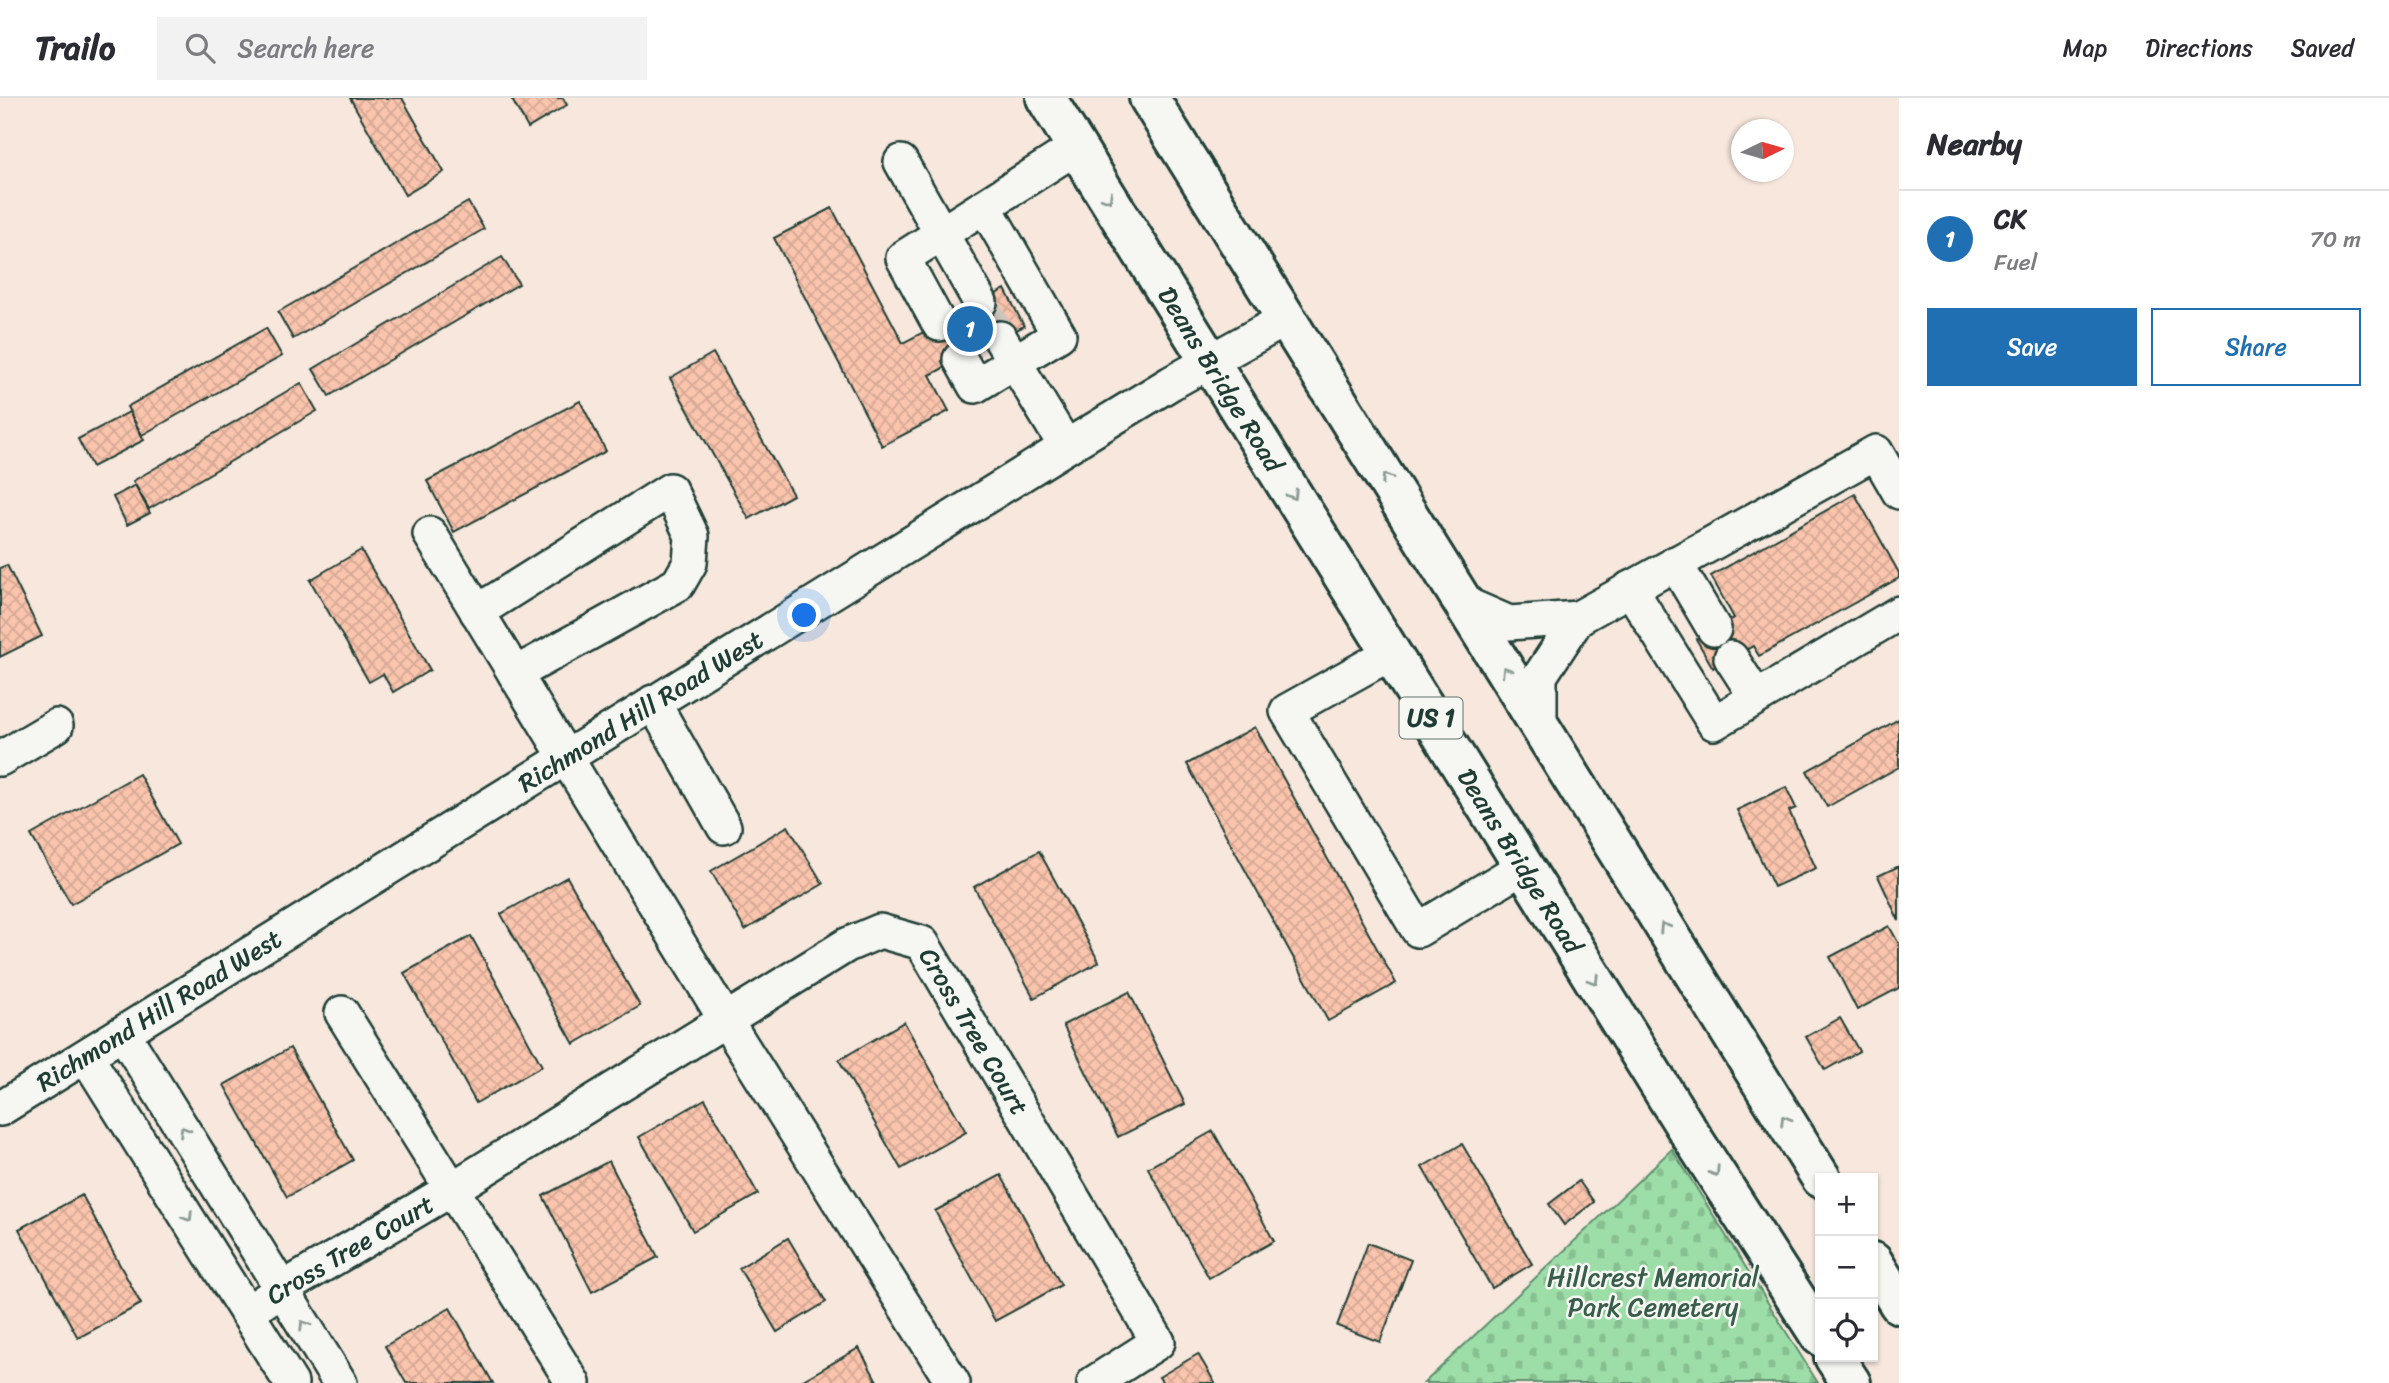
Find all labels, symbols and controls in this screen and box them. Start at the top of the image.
search box [157,17,647,80]
text: Trailo [35,19,115,77]
text: Search here [237,25,374,71]
text: Map [2063,27,2107,69]
text: Directions [2145,27,2253,69]
text: Saved [2291,27,2354,69]
icon: search [181,29,219,67]
text: Nearby [1927,117,2022,171]
north arrow [1731,119,1794,182]
one-way arrow [1100,190,1113,203]
text: CK [1994,196,2026,242]
text: 1 [1945,219,1955,260]
text: 70 m [2310,219,2361,260]
text: Fuel [1994,242,2037,283]
street label: Deans Bridge Road [1145,277,1297,483]
pin: 1 [947,303,993,355]
button: Save [1927,308,2137,386]
button: Share [2151,308,2361,386]
one-way arrow [1381,473,1394,486]
one-way arrow [1284,487,1297,500]
your location [787,598,821,632]
street label: Richmond Hill Road West [508,617,773,805]
one-way arrow [1502,666,1515,679]
road number: US 1 [1400,698,1462,738]
street label: Deans Bridge Road [1444,759,1597,965]
street label: Richmond Hill Road West [27,916,291,1104]
one-way arrow [1660,922,1673,935]
street label: Cross Tree Court [906,938,1042,1124]
one-way arrow [1585,972,1598,985]
one-way arrow [1780,1115,1793,1128]
one-way arrow [180,1126,193,1139]
one-way arrow [1706,1165,1719,1178]
map controls [1815,1173,1878,1362]
button: + [1815,1173,1878,1236]
street label: Cross Tree Court [256,1181,443,1317]
one-way arrow [179,1210,192,1223]
button: − [1815,1236,1878,1299]
park label: Hillcrest Memorial Park Cemetery [1547,1254,1759,1330]
button: locate [1815,1299,1878,1362]
one-way arrow [299,1319,312,1332]

